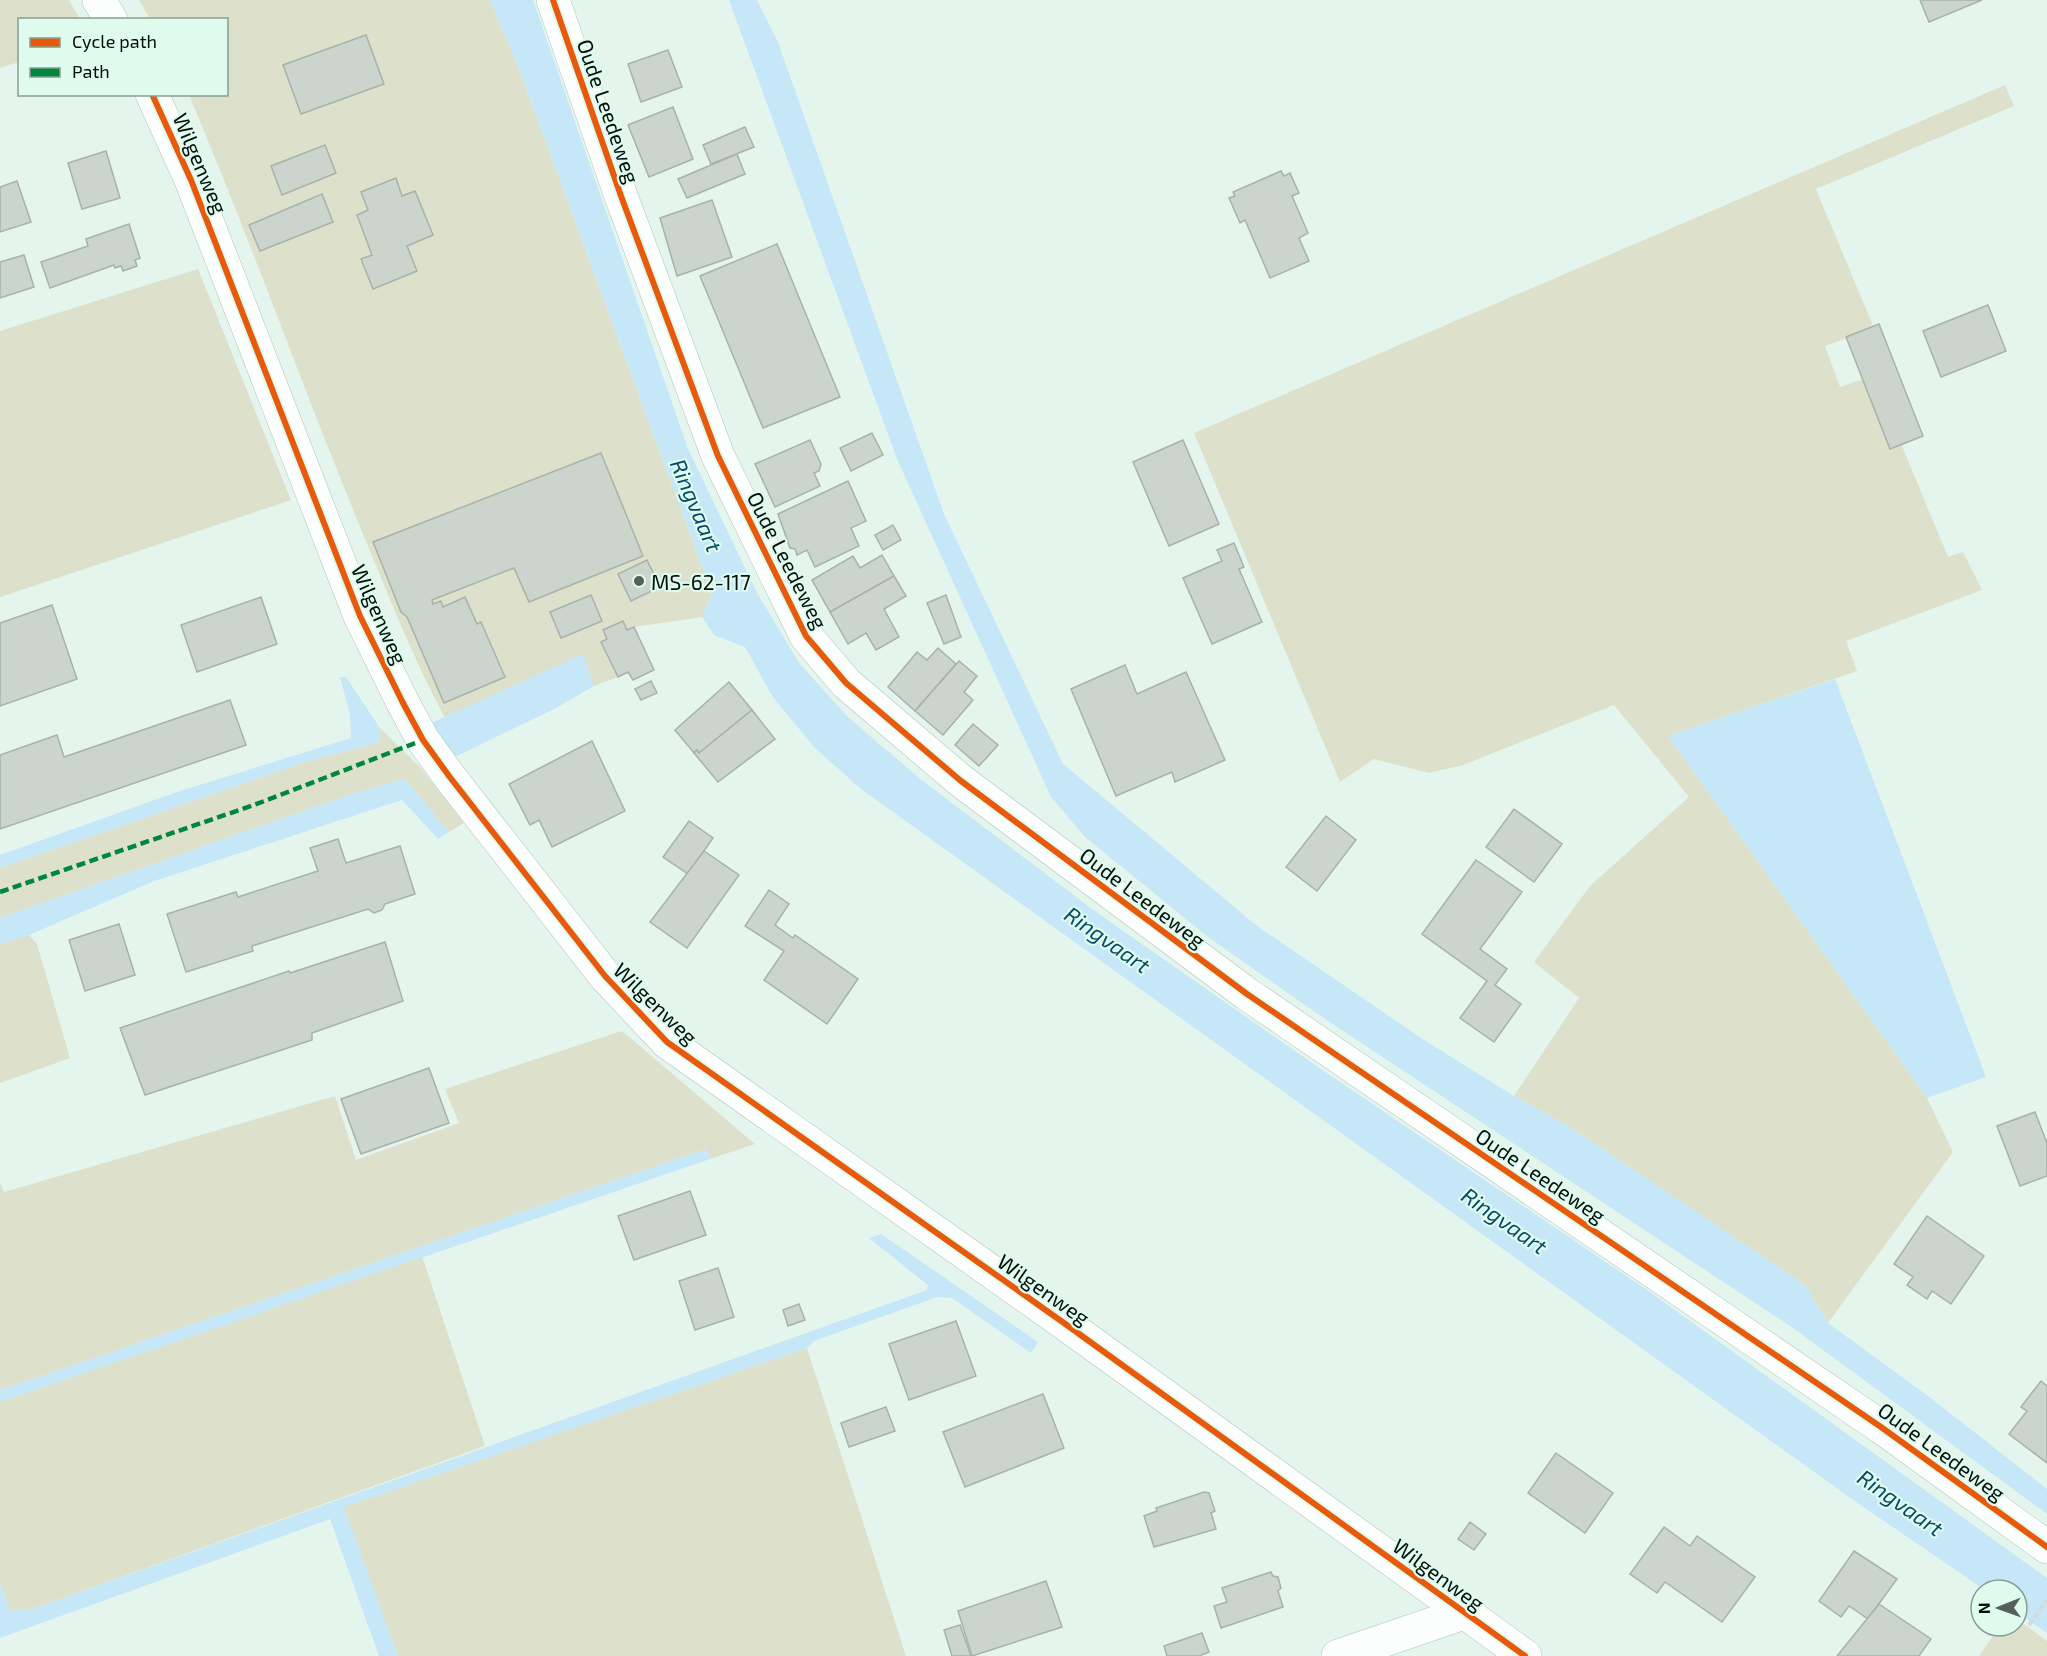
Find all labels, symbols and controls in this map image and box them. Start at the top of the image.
legend [18,18,228,96]
text: Cycle path [72,30,157,52]
street label: Oude Leedeweg [573,36,645,187]
text: Path [72,60,110,82]
street label: Wilgenweg [169,109,233,217]
water label: Ringvaart [666,455,728,556]
street label: Oude Leedeweg [743,487,834,633]
street label: Wilgenweg [347,560,413,668]
place label: MS-62-117 [651,569,751,594]
marker: MS-62-117 [632,574,646,588]
street label: Oude Leedeweg [1075,842,1211,953]
water label: Ringvaart [1060,900,1156,978]
street label: Wilgenweg [609,957,703,1049]
street label: Oude Leedeweg [1471,1122,1611,1228]
water label: Ringvaart [1457,1181,1553,1259]
street label: Wilgenweg [993,1248,1095,1330]
street label: Oude Leedeweg [1874,1397,2011,1506]
water label: Ringvaart [1853,1463,1949,1541]
street label: Wilgenweg [1388,1533,1490,1616]
north arrow [1969,1578,2029,1638]
text: N [1974,1602,1993,1614]

